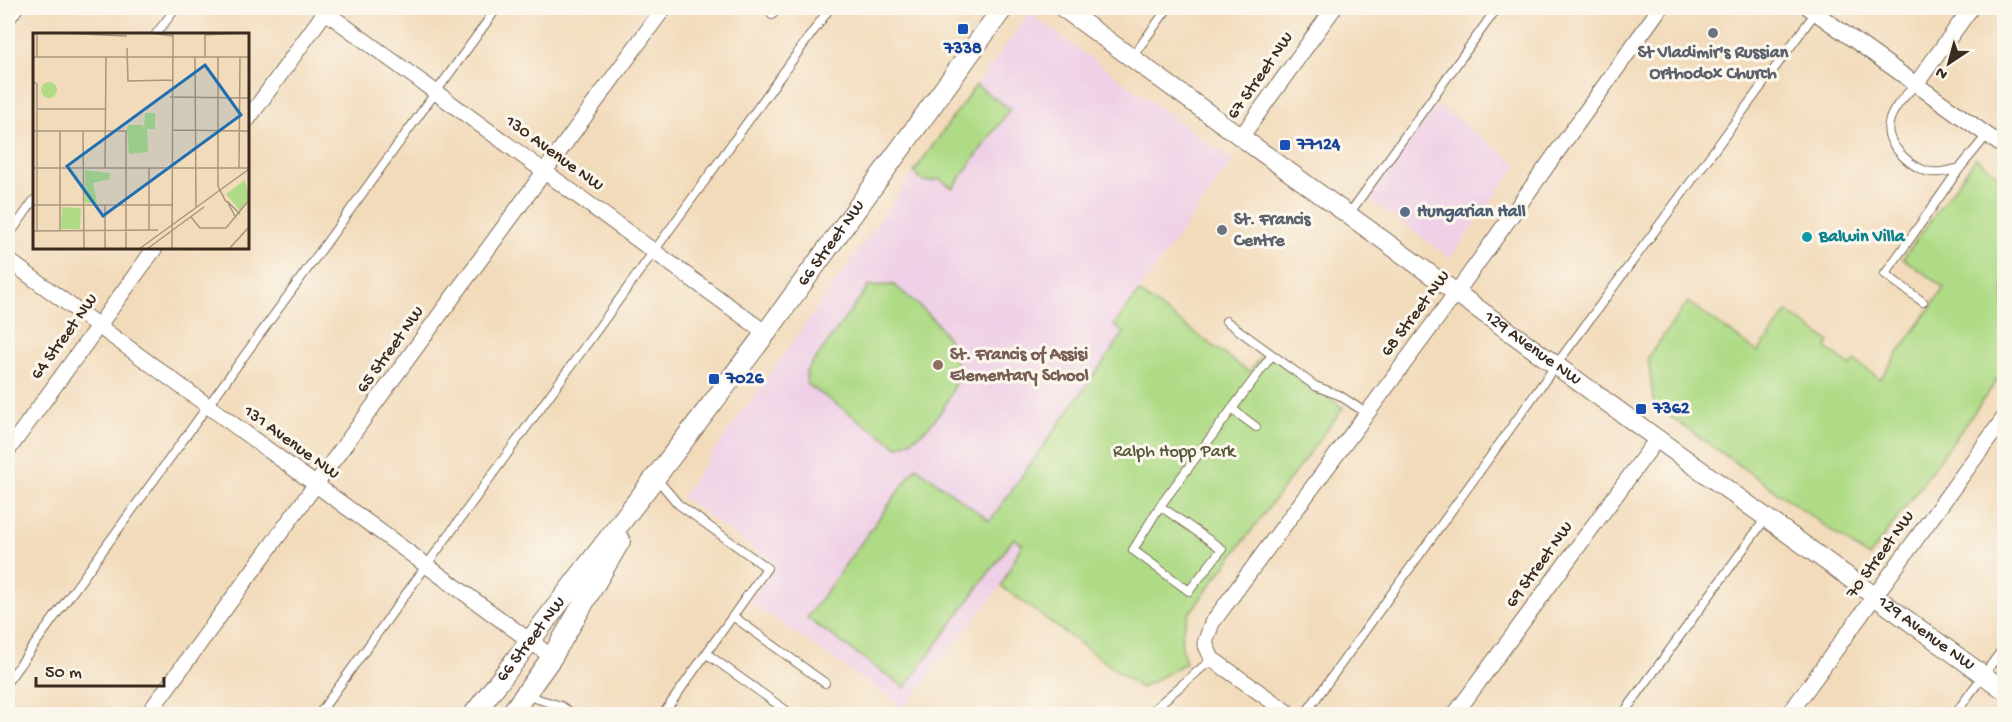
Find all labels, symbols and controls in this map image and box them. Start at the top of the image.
marker: 7338 [956,22,970,36]
marker: St Vladimir's Russian Orthodox Church [1706,26,1720,40]
street label: 67 Street NW [1223,28,1299,124]
inset map [33,33,249,249]
north arrow [1919,33,1979,93]
place label: 7338 [943,39,982,60]
place label: St Vladimir's Russian Orthodox Church [1638,43,1789,85]
text: N [1932,61,1952,83]
street label: 130 Avenue NW [500,111,607,197]
place label: 77124 [1296,135,1341,156]
marker: 77124 [1278,138,1292,152]
street label: 66 Street NW [793,196,870,291]
place label: Hungarian Hall [1417,202,1526,223]
marker: Hungarian Hall [1398,205,1412,219]
place label: St. Francis Centre [1233,210,1312,252]
marker: St. Francis Centre [1215,223,1229,237]
place label: Balwin Villa [1818,227,1906,248]
marker: Balwin Villa [1800,230,1814,244]
street label: 68 Street NW [1377,267,1455,361]
street label: 64 Street NW [27,290,103,384]
street label: 65 Street NW [352,302,430,398]
street label: 129 Avenue NW [1479,306,1585,391]
place label: St. Francis of Assisi Elementary School [950,345,1089,387]
marker: St. Francis of Assisi Elementary School [931,358,945,372]
place label: 7026 [725,369,764,390]
marker: 7026 [707,372,721,386]
place label: 7362 [1652,399,1690,420]
street label: 131 Avenue NW [238,401,343,485]
marker: 7362 [1634,402,1648,416]
park label: Ralph Hopp Park [1113,442,1237,463]
street label: 70 Street NW [1842,507,1920,604]
street label: 69 Street NW [1502,518,1578,612]
street label: 129 Avenue NW [1873,591,1979,676]
street label: 66 Street NW [492,593,571,686]
scale bar [36,650,164,688]
text: 50 m [45,663,82,684]

